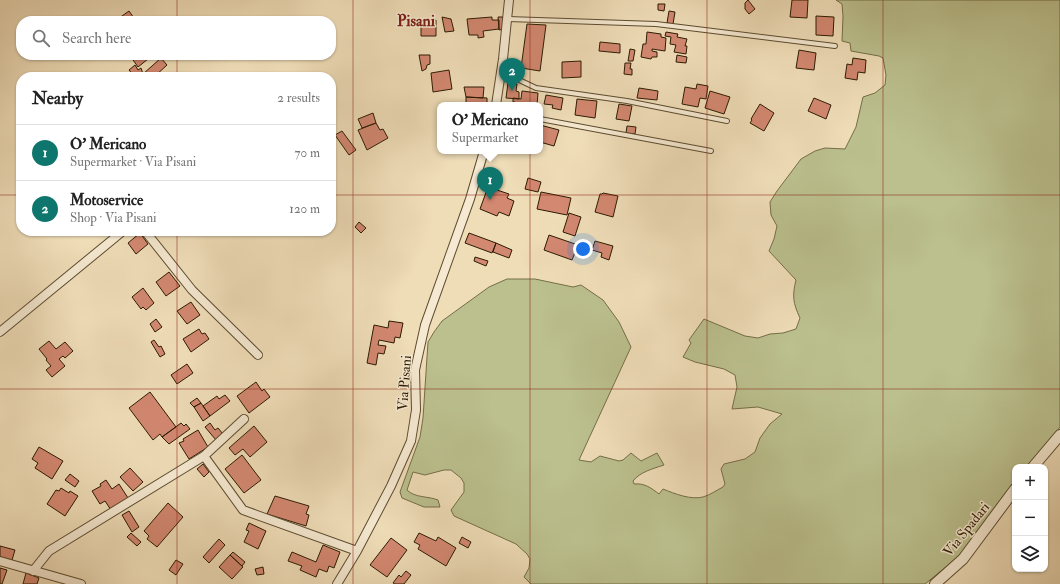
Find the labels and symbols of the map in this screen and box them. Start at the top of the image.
district label: Pisani [397,11,436,31]
pin: 2 [499,58,525,91]
pin: 1 [477,167,503,200]
your location [573,239,593,259]
street label: Via Pisani [394,354,415,411]
street label: Via Spadari [939,499,994,560]

